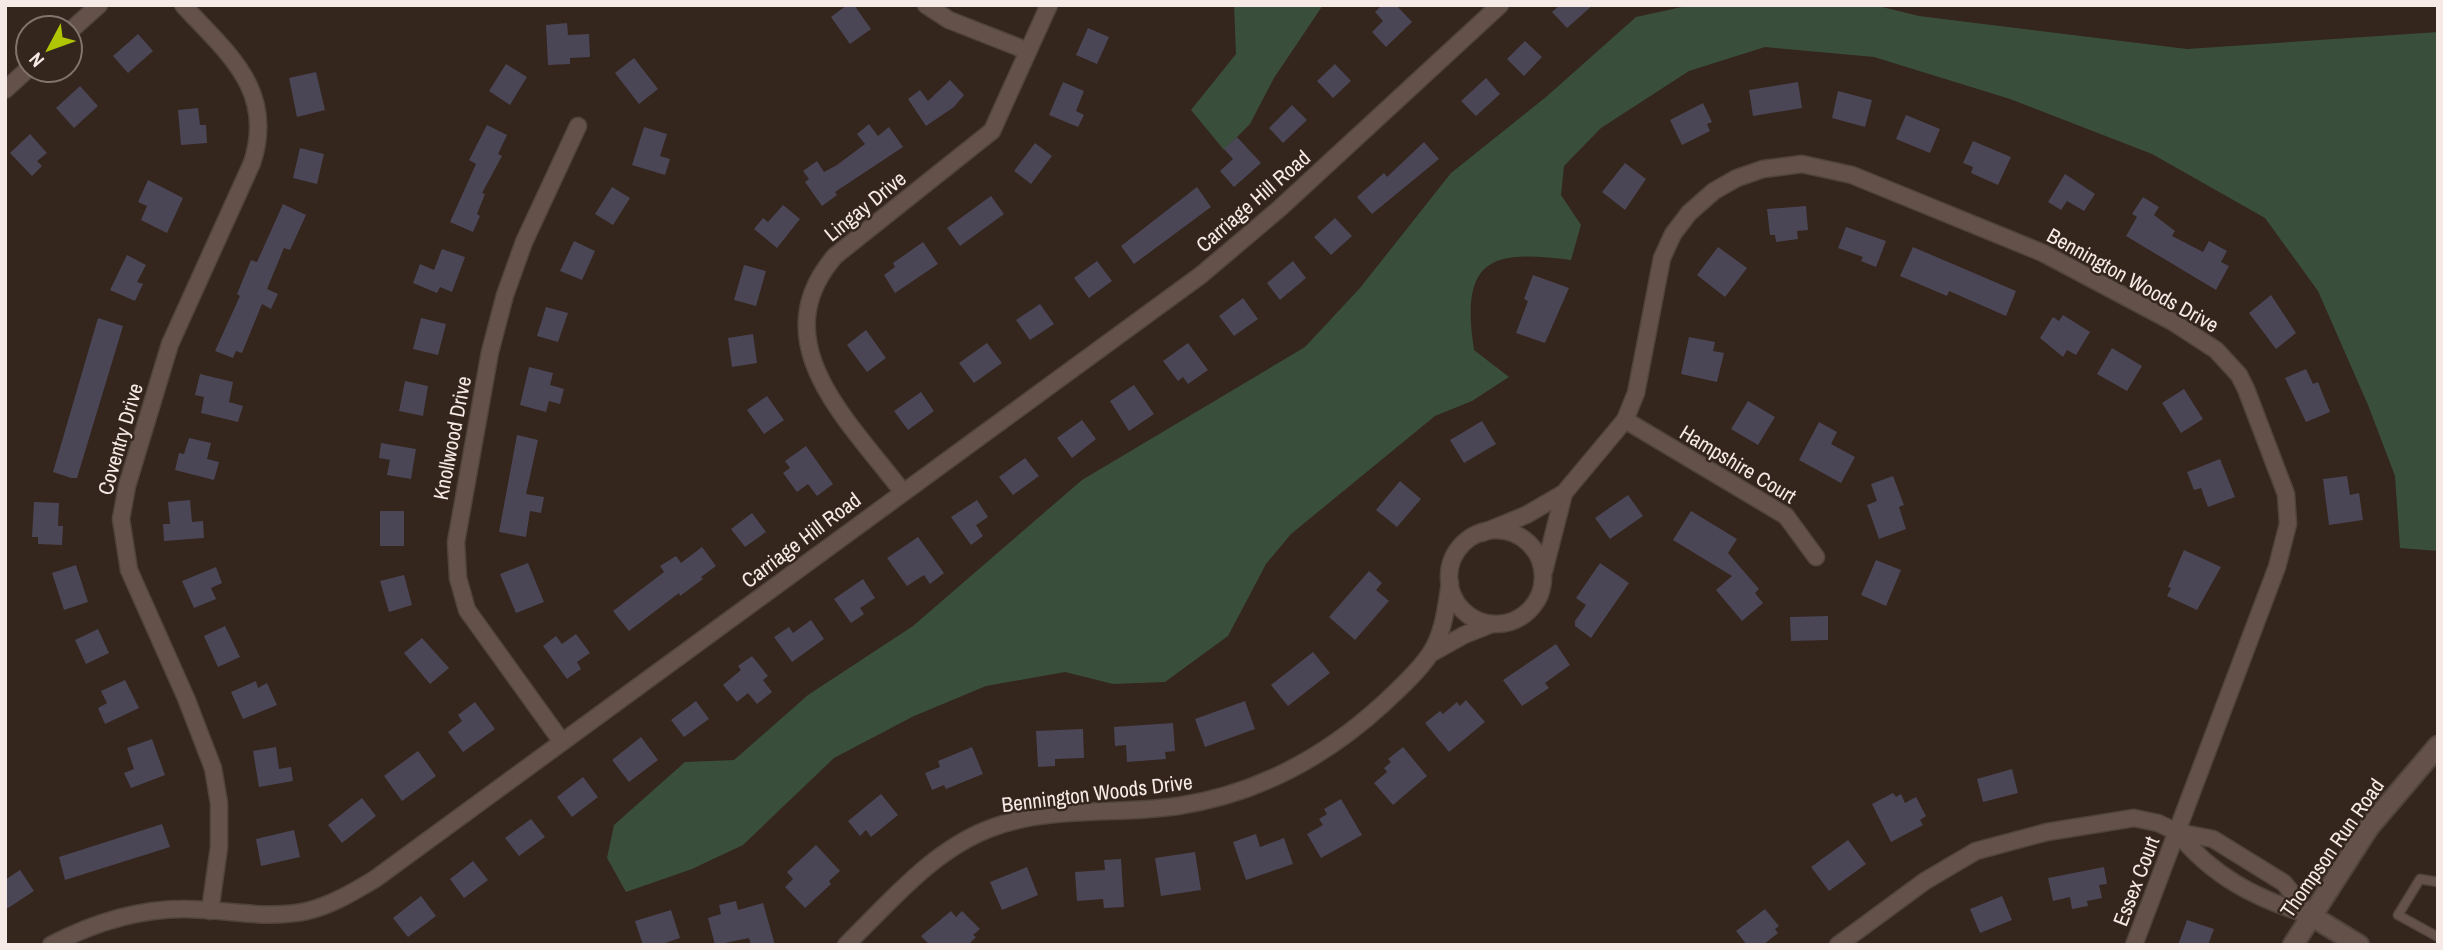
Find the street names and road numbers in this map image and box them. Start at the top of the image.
street label: Carriage Hill Road [1190,143,1316,259]
street label: Lingay Drive [818,164,912,248]
street label: Bennington Woods Drive [2042,221,2224,339]
street label: Knollwood Drive [426,374,478,502]
street label: Coventry Drive [90,380,150,498]
street label: Hampshire Court [1674,418,1802,510]
street label: Carriage Hill Road [735,486,867,594]
street label: Bennington Woods Drive [1000,767,1194,819]
street label: Thompson Run Road [2273,773,2391,923]
street label: Essex Court [2106,832,2166,930]

